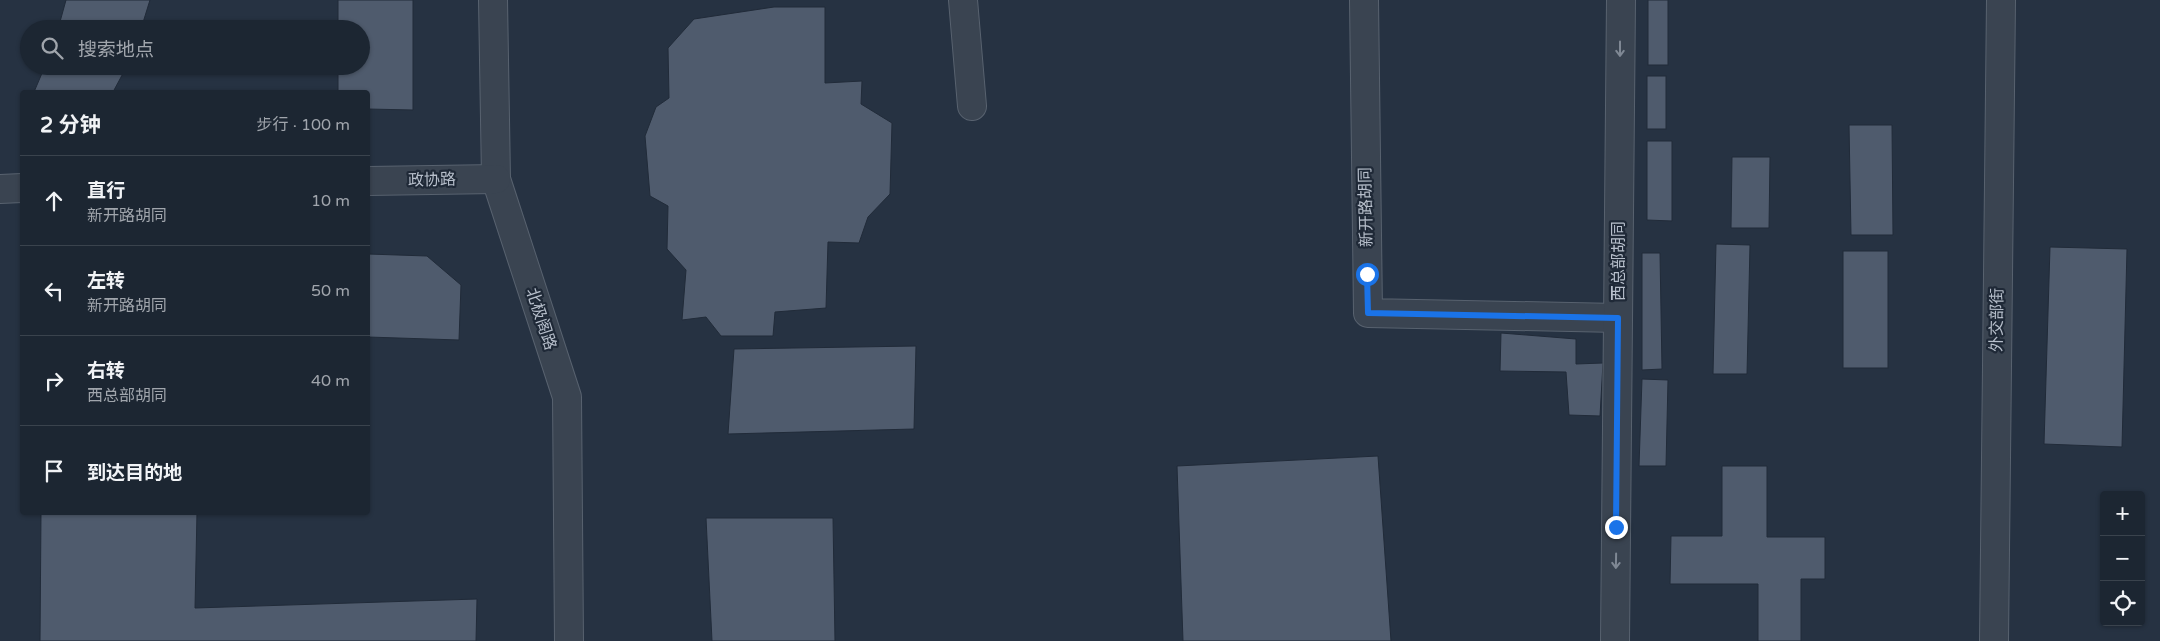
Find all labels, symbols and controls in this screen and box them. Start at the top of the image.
search box [20,20,370,75]
icon: search [38,34,66,62]
text: 搜索地点 [78,39,154,61]
one-way arrow [1616,40,1625,56]
text: 2 分钟 [40,113,101,138]
text: 步行 · 100 m [257,115,350,135]
street label: 新开路胡同 [1355,167,1377,247]
street label: 政协路 [408,170,456,190]
text: 直行 [87,180,125,202]
icon: ahead [40,187,68,215]
text: 10 m [311,191,350,211]
text: 新开路胡同 [87,206,167,226]
street label: 西总部胡同 [1609,221,1629,301]
route start [1356,263,1379,286]
text: 左转 [87,270,125,292]
icon: left [40,277,68,305]
text: 50 m [311,281,350,301]
street label: 北极阁路 [522,285,560,353]
street label: 外交部街 [1986,288,2008,352]
text: 新开路胡同 [87,296,167,316]
text: 右转 [87,360,125,382]
icon: right [40,367,68,395]
text: 40 m [311,371,350,391]
text: 西总部胡同 [87,386,167,406]
icon: arrive [40,457,68,485]
text: 到达目的地 [87,462,182,484]
map controls [2100,491,2145,626]
button: + [2100,491,2145,536]
route end [1605,516,1628,539]
button: − [2100,536,2145,581]
one-way arrow [1611,552,1621,569]
button: locate [2100,581,2145,626]

